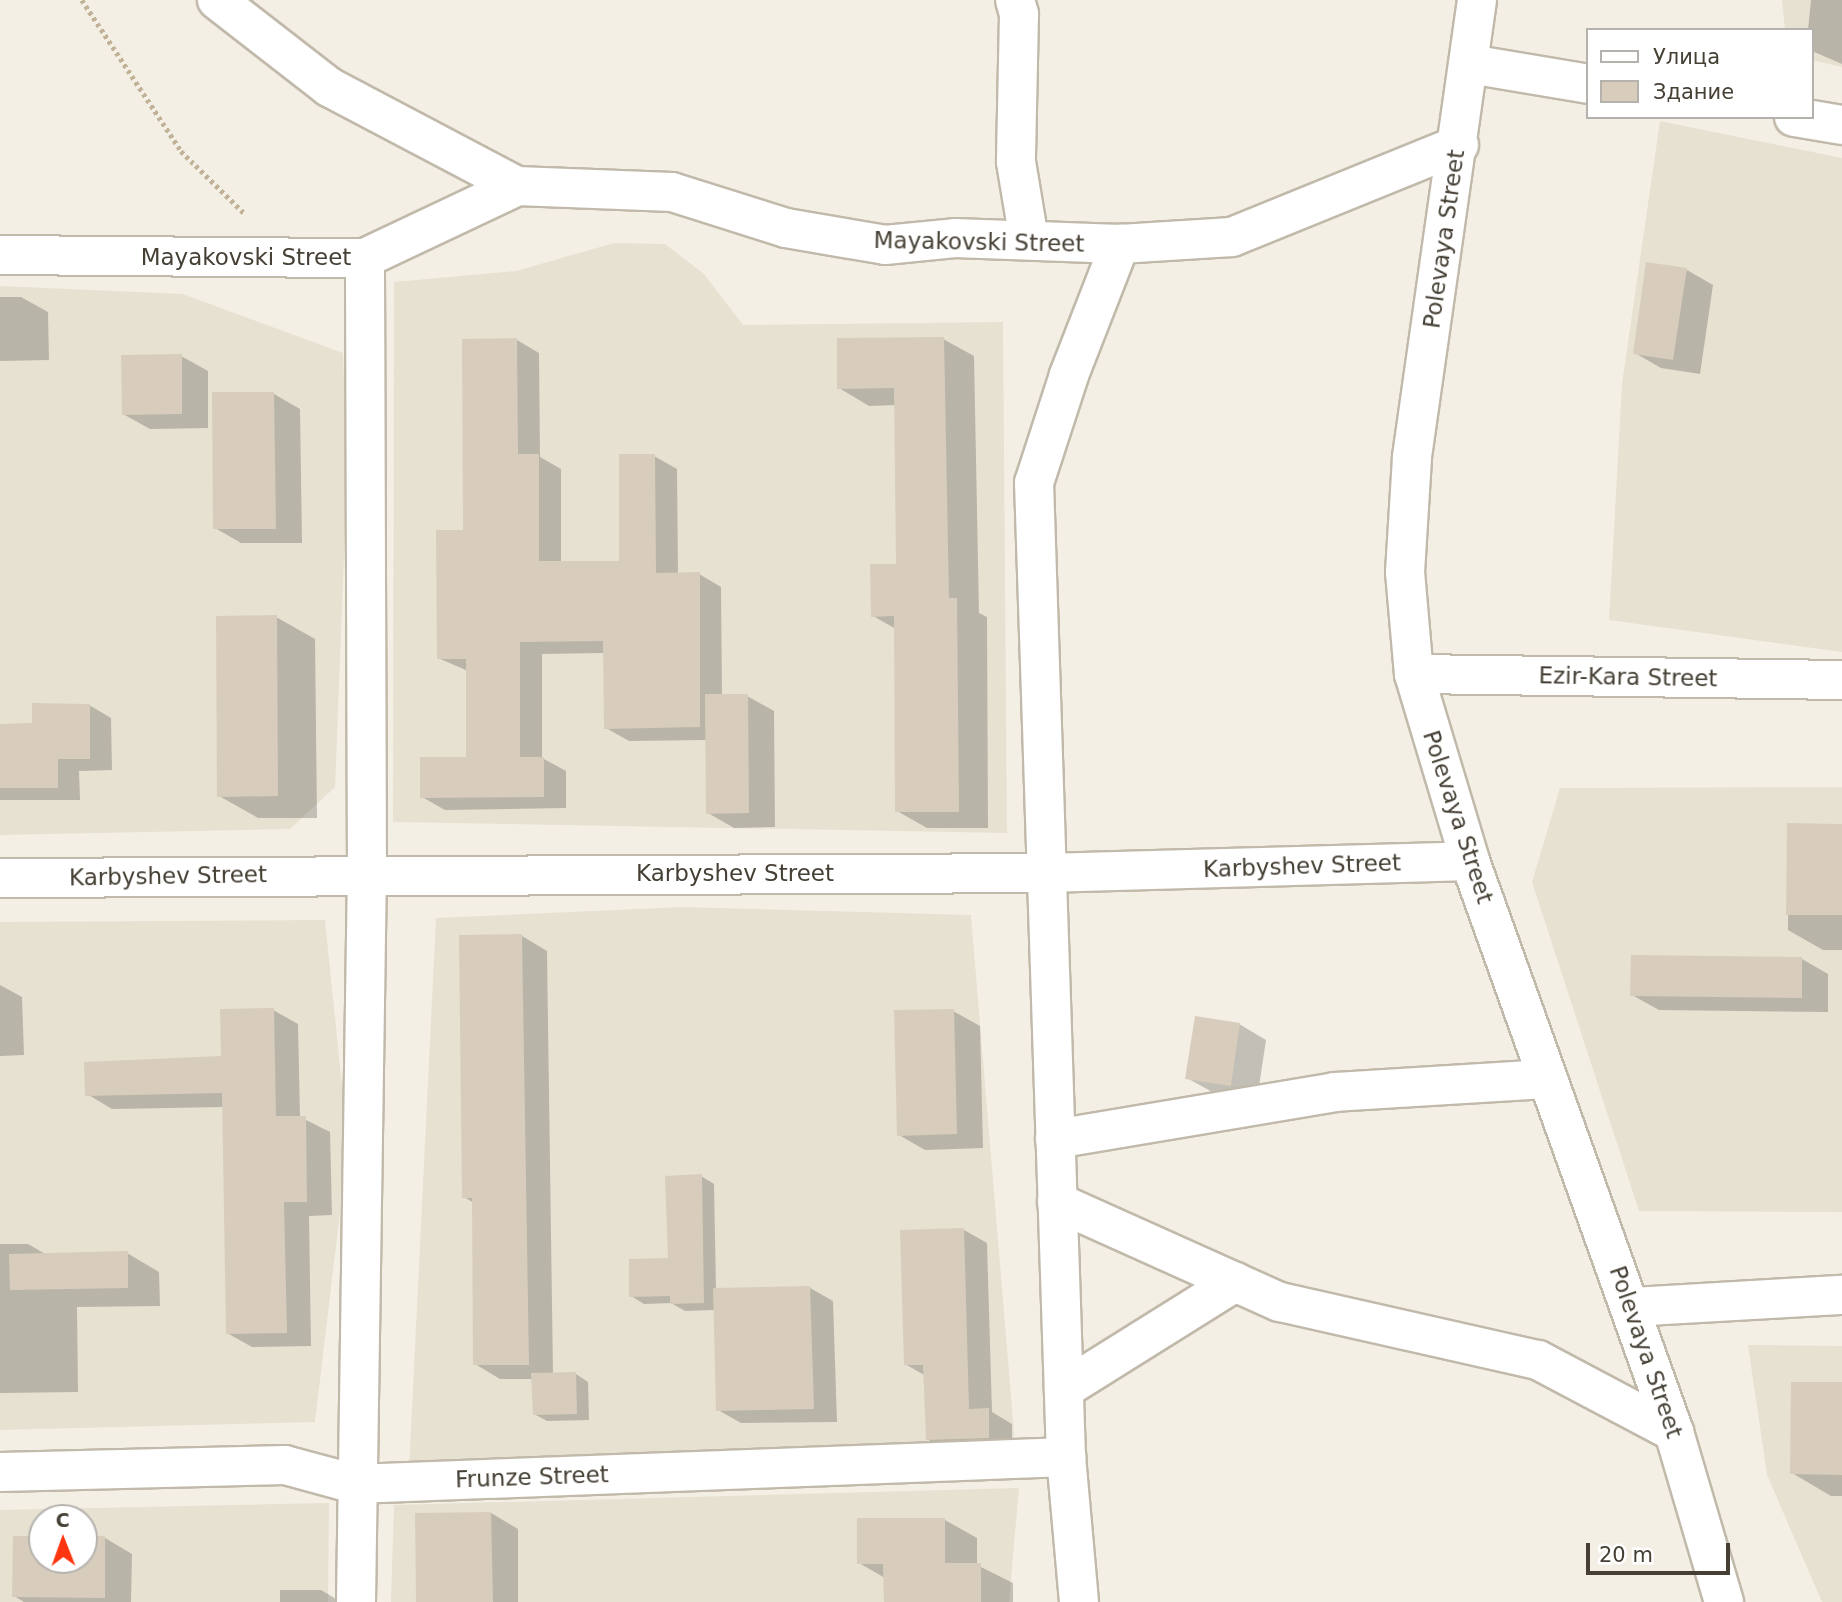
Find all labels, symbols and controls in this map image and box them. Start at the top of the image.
legend [1587,28,1814,119]
text: Улица [1653,45,1720,69]
text: Здание [1653,80,1734,104]
street label: Polevaya Street [1418,148,1470,330]
street label: Mayakovski Street [873,226,1085,258]
street label: Mayakovski Street [141,243,351,271]
street label: Ezir-Kara Street [1538,662,1718,692]
street label: Polevaya Street [1417,727,1499,907]
street label: Karbyshev Street [1203,849,1401,883]
street label: Karbyshev Street [636,859,834,887]
street label: Karbyshev Street [69,860,267,892]
street label: Polevaya Street [1604,1262,1688,1442]
street label: Frunze Street [455,1461,609,1493]
north arrow [28,1504,98,1574]
text: С [55,1509,70,1531]
scale bar [1590,1528,1734,1572]
text: 20 m [1599,1543,1653,1567]

